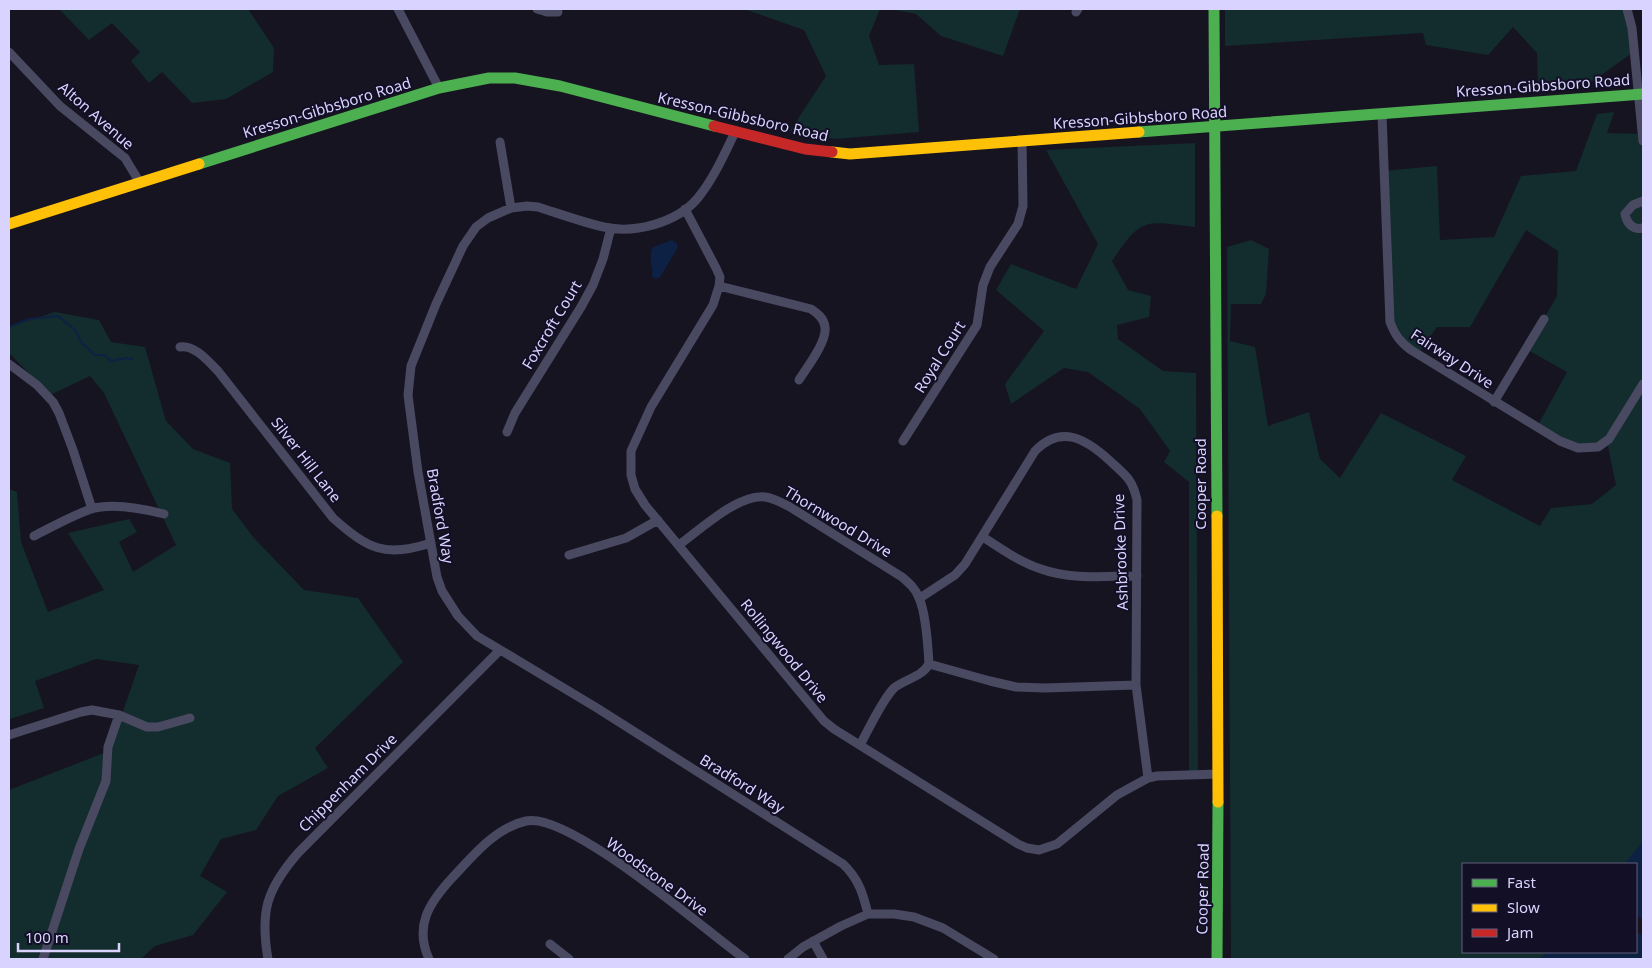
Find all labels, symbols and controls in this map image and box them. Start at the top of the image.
street label: Kresson-Gibbsboro Road [1455,69,1631,101]
street label: Kresson-Gibbsboro Road [240,72,413,142]
street label: Alton Avenue [55,77,139,154]
street label: Kresson-Gibbsboro Road [656,87,831,145]
street label: Kresson-Gibbsboro Road [1052,101,1228,133]
street label: Foxcroft Court [517,276,586,373]
street label: Royal Court [909,316,969,396]
street label: Fairway Drive [1407,324,1498,392]
street label: Silver Hill Lane [267,413,346,506]
street label: Cooper Road [1190,438,1210,530]
street label: Bradford Way [423,467,459,565]
street label: Thornwood Drive [781,481,896,561]
street label: Ashbrooke Drive [1108,493,1132,611]
street label: Rollingwood Drive [737,594,833,707]
street label: Chippenham Drive [294,729,401,836]
street label: Bradford Way [696,749,789,817]
street label: Woodstone Drive [603,832,713,920]
street label: Cooper Road [1191,843,1213,935]
legend [1462,863,1637,953]
text: Fast [1507,872,1536,892]
text: Slow [1507,897,1540,917]
scale bar [18,920,119,952]
text: Jam [1505,922,1534,942]
text: 100 m [25,927,69,947]

